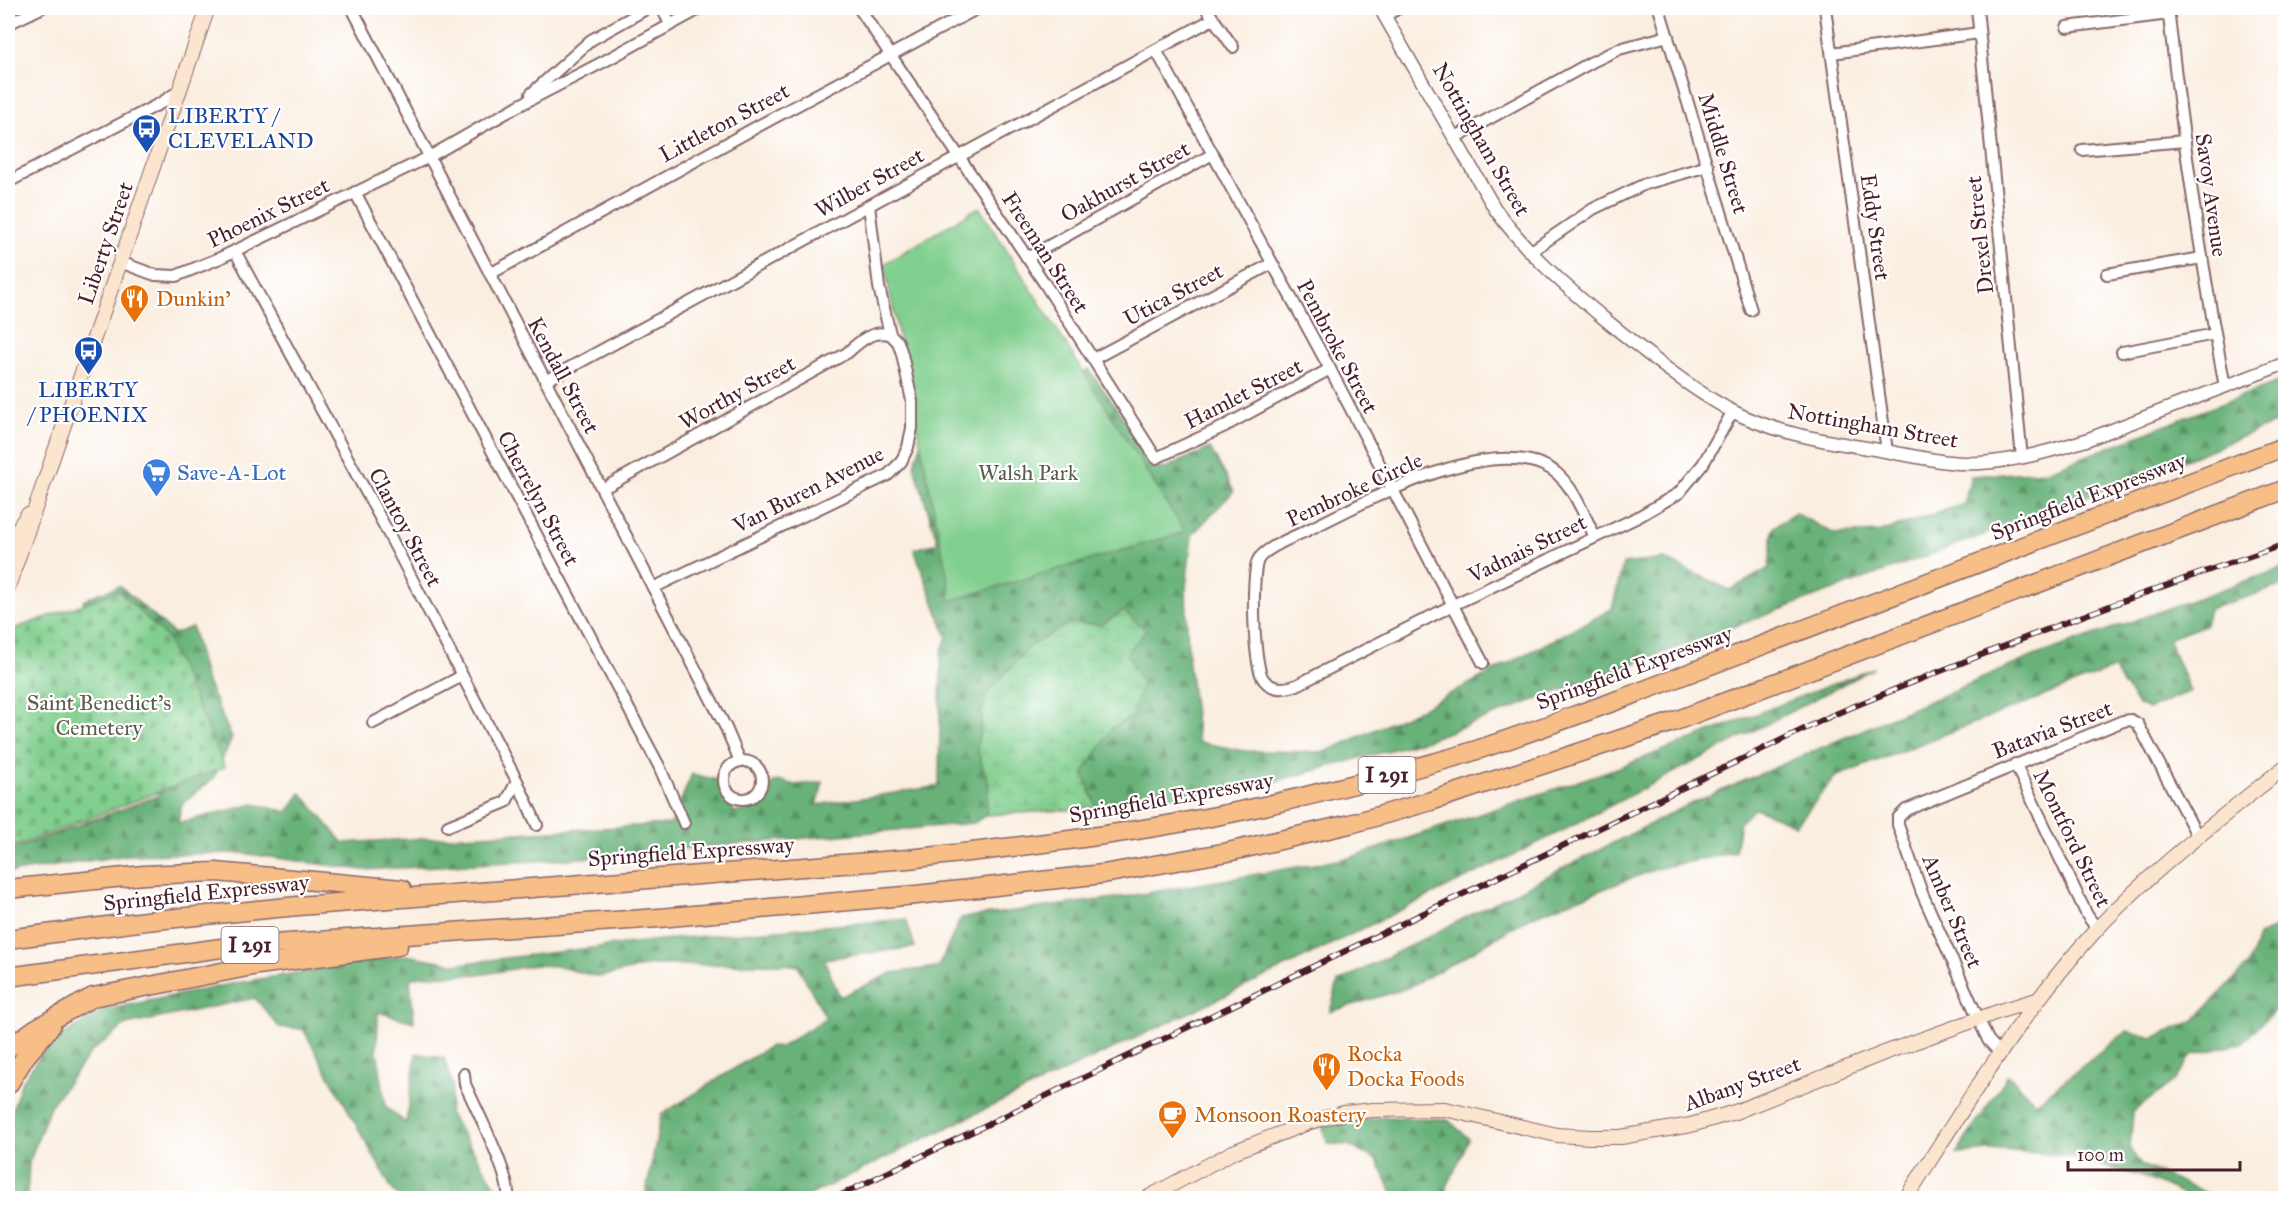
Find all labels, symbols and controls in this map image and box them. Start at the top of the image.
street label: Nottingham Street [1427,58,1537,221]
street label: Littleton Street [655,77,794,168]
street label: Middle Street [1692,89,1755,217]
place label: LIBERTY / CLEVELAND [168,102,314,154]
bus stop icon: LIBERTY / CLEVELAND [131,112,163,154]
street label: Savoy Avenue [2189,132,2234,258]
street label: Oakhurst Street [1056,135,1195,228]
street label: Wilber Street [810,141,929,223]
street label: Phoenix Street [203,171,334,254]
street label: Eddy Street [1855,172,1896,282]
street label: Drexel Street [1960,174,1999,295]
street label: Liberty Street [72,178,139,308]
street label: Freeman Street [996,186,1095,318]
street label: Utica Street [1119,257,1228,332]
street label: Pembroke Street [1291,275,1384,418]
restaurant icon: Dunkin' [119,282,151,324]
place label: Dunkin' [156,285,231,312]
street label: Kendall Street [522,312,606,438]
bus stop icon: LIBERTY / PHOENIX [72,334,104,376]
street label: Worthy Street [674,349,800,435]
street label: Hamlet Street [1180,352,1307,435]
place label: LIBERTY / PHOENIX [26,376,148,428]
street label: Nottingham Street [1786,397,1961,454]
street label: Cherrelyn Street [492,426,586,571]
street label: Van Buren Avenue [727,440,888,540]
street label: Pembroke Circle [1282,446,1426,533]
street label: Springfield Expressway [1987,447,2190,546]
supermarket icon: Save-A-Lot [140,456,172,498]
place label: Save-A-Lot [177,459,287,486]
park label: Walsh Park [978,459,1079,486]
street label: Clantoy Street [363,463,448,591]
street label: Vadnais Street [1463,508,1591,589]
street label: Springfield Expressway [1532,619,1737,716]
park label: Saint Benedict's Cemetery [27,689,171,741]
street label: Batavia Street [1988,694,2116,765]
road number: I 291 [1358,757,1416,793]
street label: Montford Street [2027,765,2118,912]
street label: Springfield Expressway [1067,766,1276,829]
street label: Springfield Expressway [587,831,796,872]
street label: Amber Street [1916,849,1989,972]
street label: Springfield Expressway [102,868,311,917]
road number: I 291 [222,927,278,963]
place label: Rocka Docka Foods [1347,1040,1465,1092]
restaurant icon: Rocka Docka Foods [1310,1050,1342,1092]
street label: Albany Street [1679,1050,1804,1117]
cafe icon: Monsoon Roastery [1157,1098,1189,1140]
place label: Monsoon Roastery [1194,1101,1367,1128]
scale bar [2068,1134,2240,1172]
text: 100 m [2077,1144,2124,1166]

